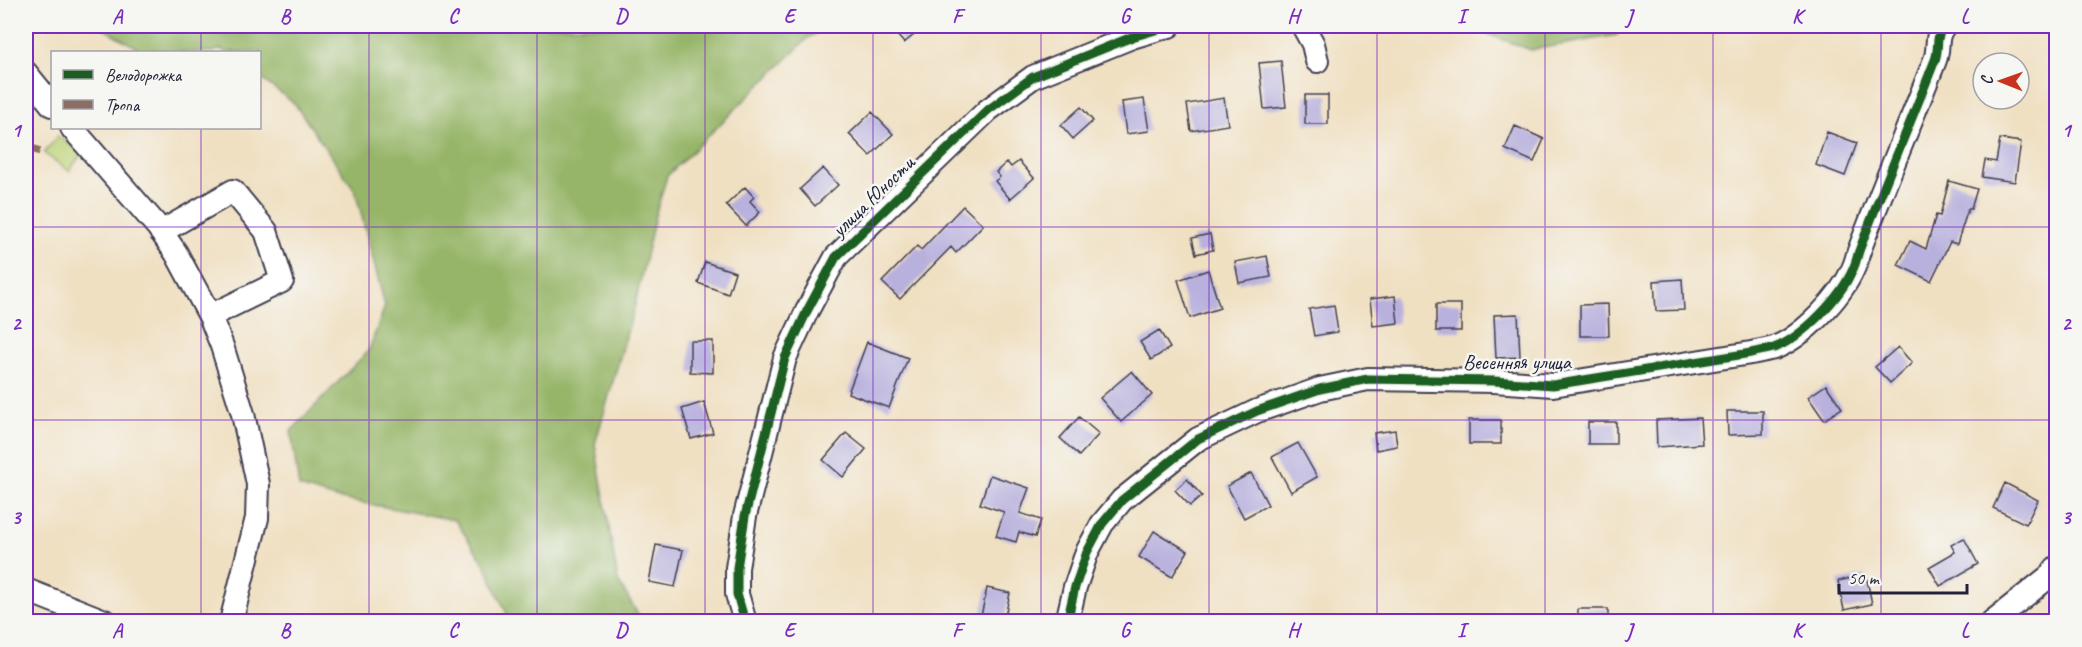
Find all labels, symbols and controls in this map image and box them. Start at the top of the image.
text: A [112,4,124,29]
text: B [280,4,292,29]
text: C [448,4,460,29]
text: D [615,4,629,29]
text: E [784,4,798,29]
text: F [952,4,966,29]
text: G [1120,4,1133,29]
text: H [1287,4,1302,29]
text: I [1457,4,1470,29]
text: J [1624,4,1636,29]
text: K [1792,4,1806,29]
text: L [1961,4,1971,29]
legend [51,51,261,129]
north arrow [1971,51,2031,111]
text: Велодорожка [105,64,183,86]
text: С [1977,75,1997,85]
text: Тропа [105,94,141,116]
text: 1 [12,118,23,143]
text: 1 [2062,118,2073,143]
street label: улица Юности [824,149,921,244]
text: 2 [12,311,23,336]
text: 2 [2062,311,2073,336]
street label: Весенняя улица [1463,349,1573,375]
text: 3 [12,505,23,530]
text: 3 [2062,505,2073,530]
scale bar [1839,557,1966,595]
text: 50 m [1848,567,1881,589]
text: A [112,618,124,643]
text: B [280,618,292,643]
text: C [448,618,460,643]
text: D [615,618,629,643]
text: E [784,618,798,643]
text: F [952,618,966,643]
text: G [1120,618,1133,643]
text: H [1287,618,1302,643]
text: I [1457,618,1470,643]
text: J [1624,618,1636,643]
text: K [1792,618,1806,643]
text: L [1961,618,1971,643]

